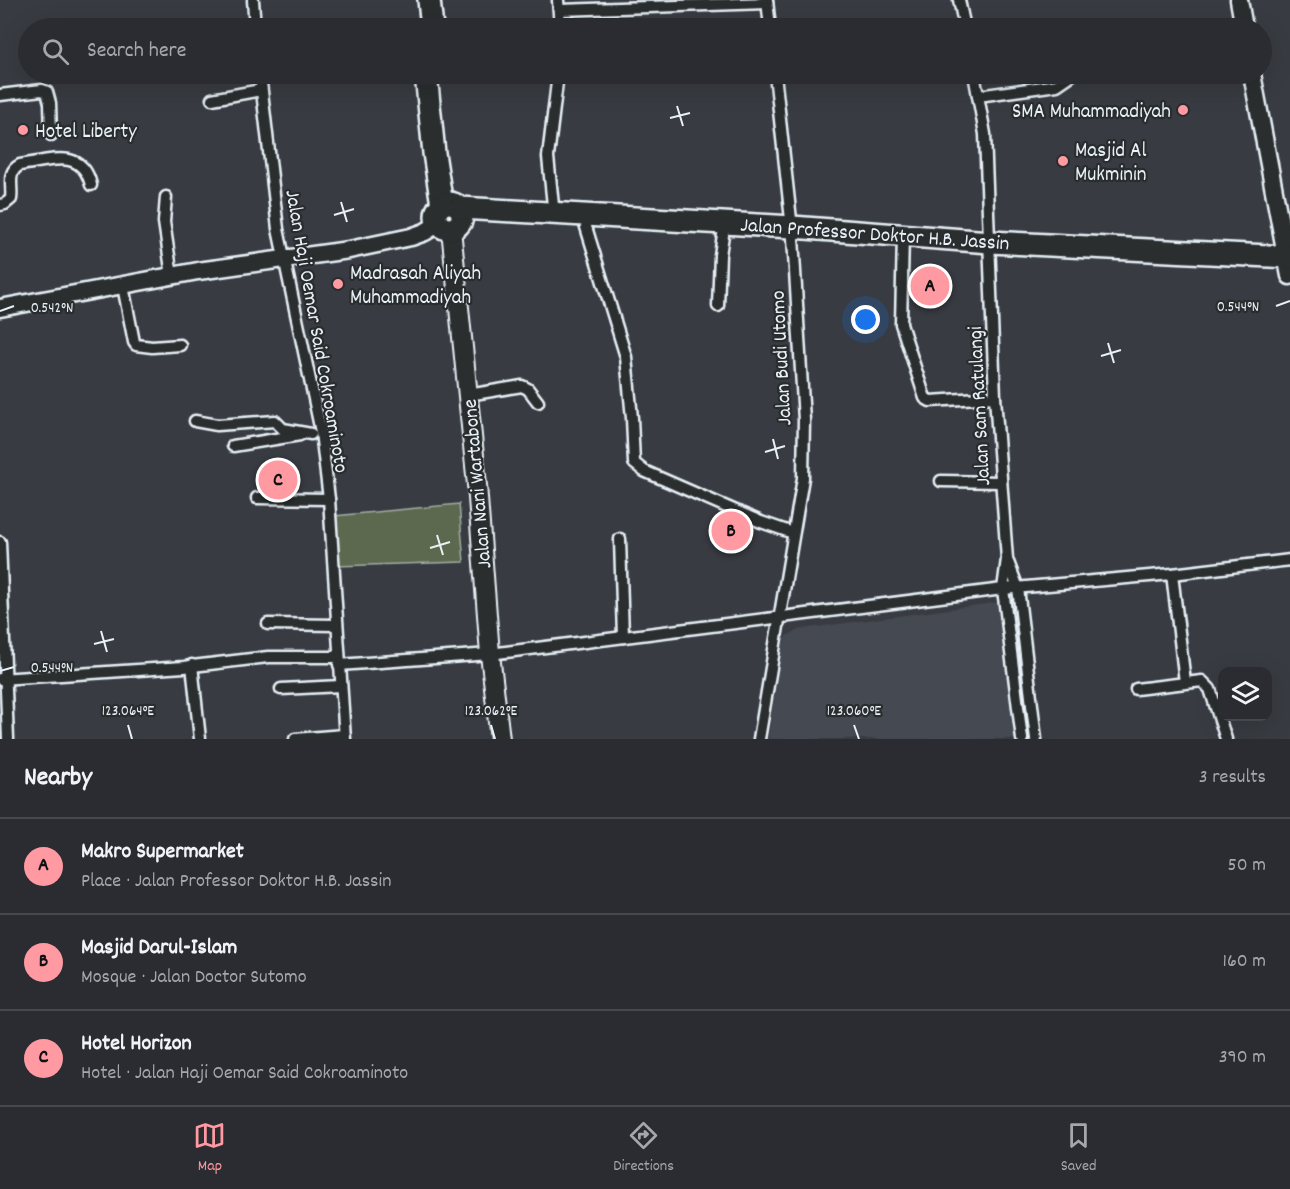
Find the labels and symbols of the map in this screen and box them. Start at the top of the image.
place label: SMA Muhammadiyah [1012,98,1171,128]
marker: SMA Muhammadiyah [1176,103,1190,117]
place label: Hotel Liberty [35,118,137,148]
marker: Hotel Liberty [16,123,30,137]
place label: Masjid Al Mukminin [1075,137,1146,191]
marker: Masjid Al Mukminin [1056,154,1070,168]
street label: Jalan Haji Oemar Said Cokroaminoto [275,188,355,476]
street label: Jalan Professor Doktor H.B. Jassin [739,212,1010,260]
place label: Madrasah Aliyah Muhammadiyah [350,260,481,314]
pin: A [910,264,950,308]
marker: Madrasah Aliyah Muhammadiyah [331,277,345,291]
street label: Jalan Budi Utomo [764,289,802,426]
text: 0.544°N [1217,297,1259,319]
text: 0.542°N [31,298,73,320]
your location [851,305,880,334]
street label: Jalan Sam Ratulangi [962,325,1000,486]
street label: Jalan Nani Wartabone [457,398,501,570]
pin: C [258,458,298,502]
pin: B [712,508,750,554]
text: 0.544°N [31,658,73,680]
text: 123.064°E [102,701,154,723]
text: 123.062°E [465,701,518,723]
text: 123.060°E [827,701,881,723]

